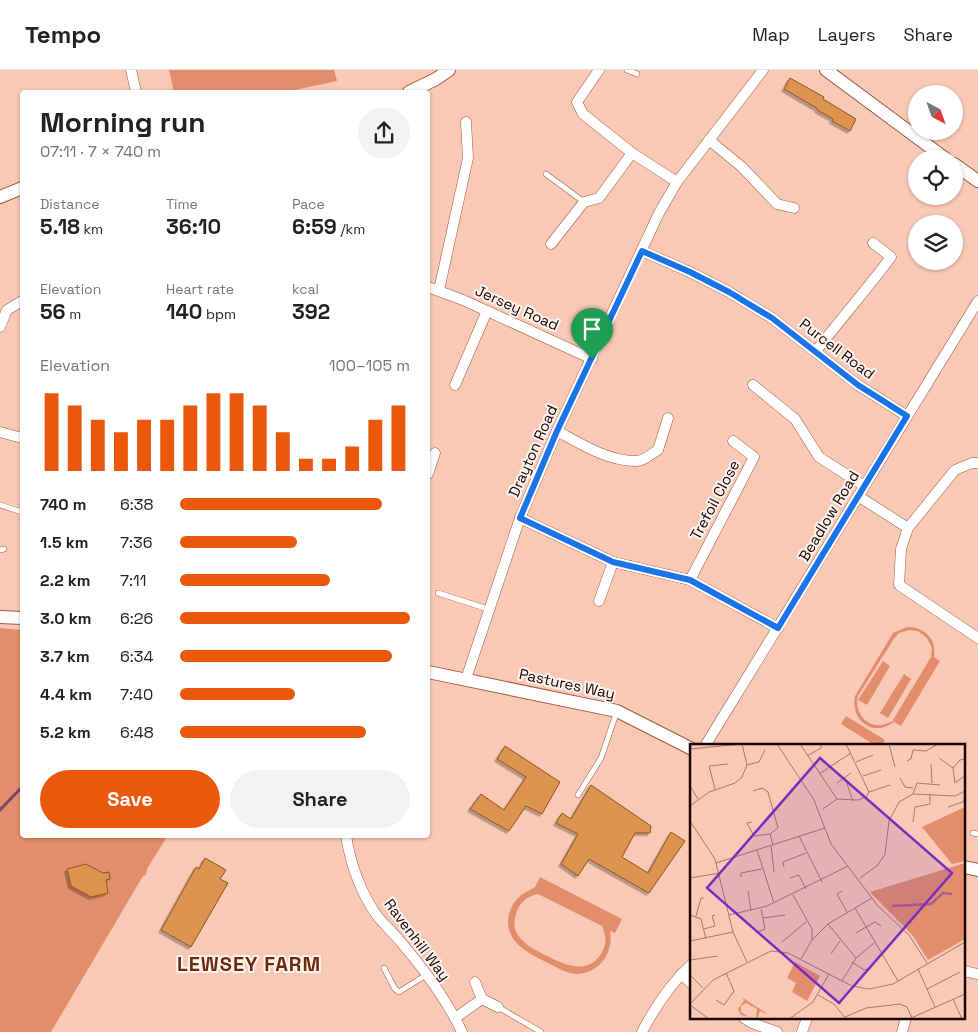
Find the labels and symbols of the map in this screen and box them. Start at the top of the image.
north arrow [908,85,962,140]
street label: Jersey Road [472,281,562,334]
pin [571,308,613,359]
street label: Purcell Road [796,314,879,383]
street label: Drayton Road [504,402,561,500]
street label: Trefoil Close [686,456,744,543]
street label: Beadlow Road [794,467,863,565]
street label: Pastures Way [517,664,617,703]
inset map [690,744,966,1020]
street label: Ravenhill Way [380,895,455,985]
district label: LEWSEY FARM [177,951,321,977]

